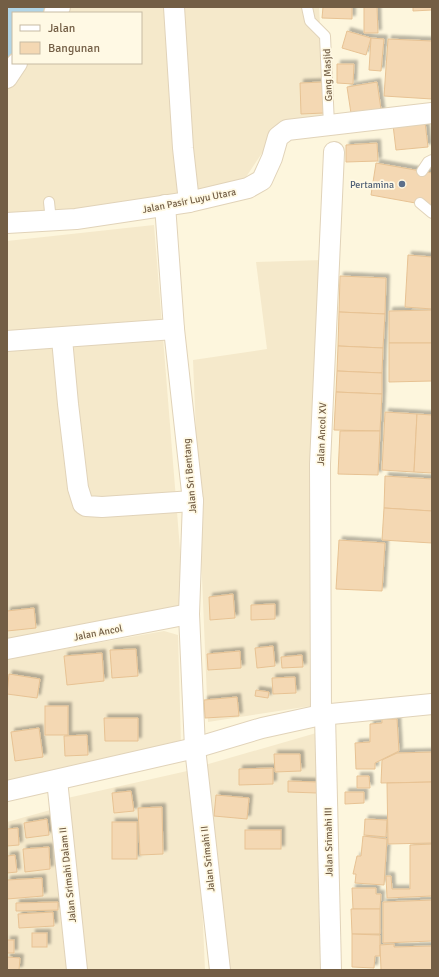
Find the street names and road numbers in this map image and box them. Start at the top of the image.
street label: Gang Masjid [321,48,335,102]
street label: Jalan Pasir Luyu Utara [141,186,237,216]
street label: Jalan Ancol XV [315,402,329,466]
street label: Jalan Sri Bentang [181,438,199,514]
street label: Jalan Ancol [73,622,124,644]
street label: Jalan Srimahi III [322,807,336,877]
street label: Jalan Srimahi II [199,825,217,893]
street label: Jalan Srimahi Dalam II [57,827,79,923]

